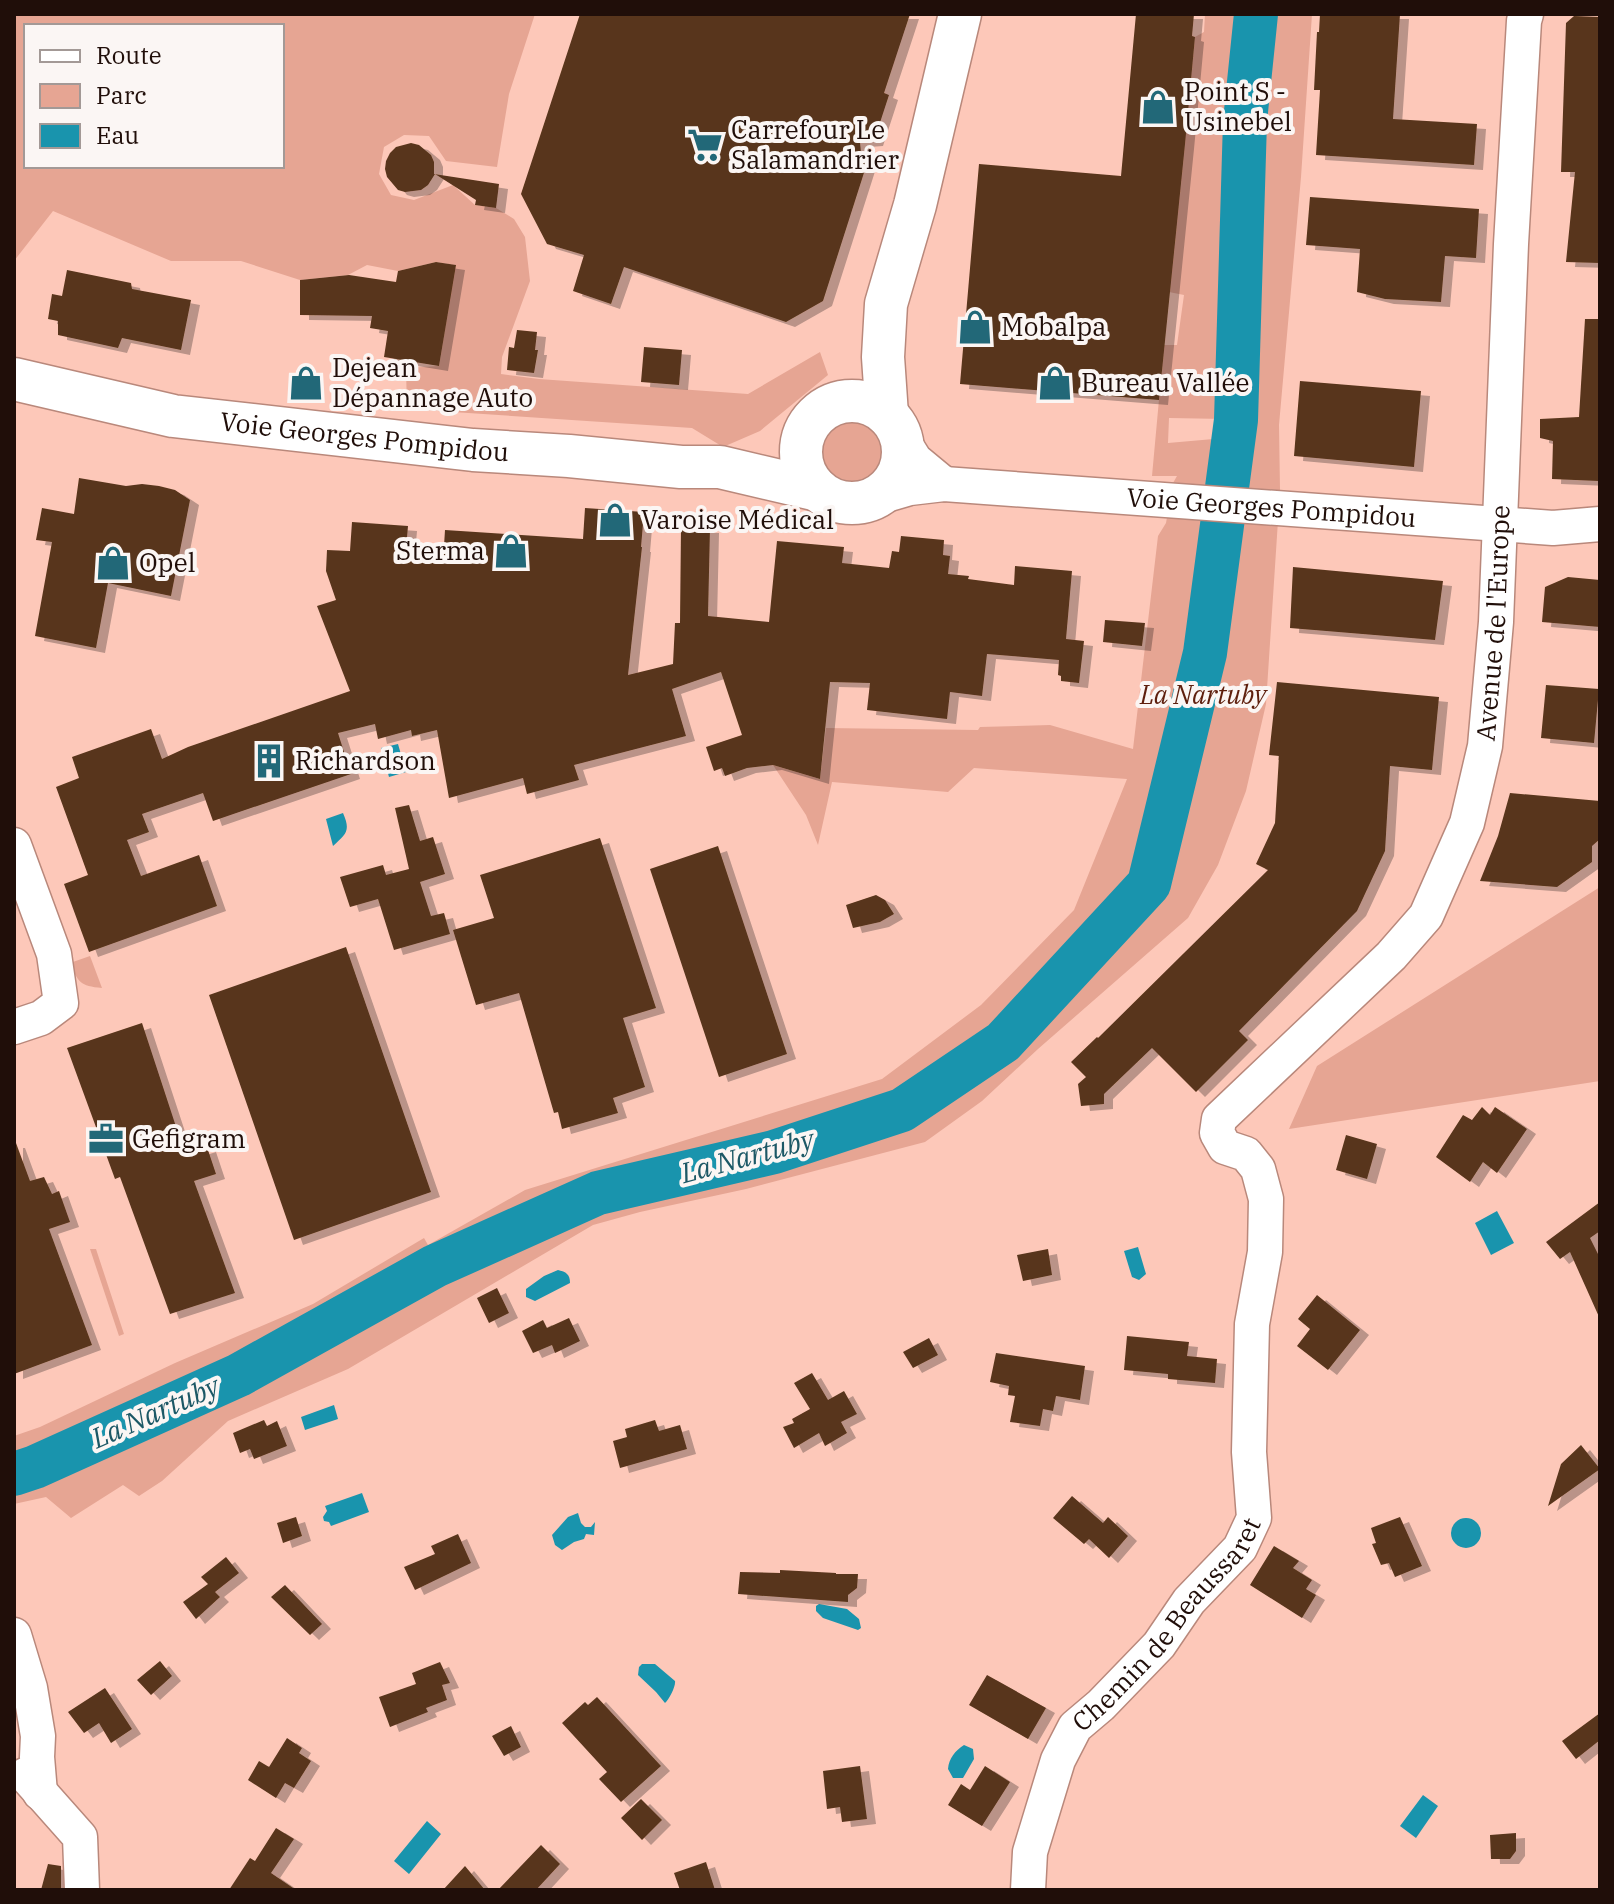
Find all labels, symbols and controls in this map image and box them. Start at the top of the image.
legend [24,24,284,168]
text: Route [96,39,162,71]
place label: Point S - Usinebel [1184,74,1292,138]
text: Parc [96,79,147,111]
shop icon: Point S - Usinebel [1139,88,1177,126]
place label: Carrefour Le Salamandrier [731,112,900,176]
text: Eau [96,119,139,151]
supermarket icon: Carrefour Le Salamandrier [686,126,724,164]
shop icon: Mobalpa [956,308,994,346]
place label: Mobalpa [1001,309,1107,343]
place label: Dejean Dépannage Auto [332,350,533,414]
shop icon: Dejean Dépannage Auto [287,364,325,402]
shop icon: Bureau Vallée [1036,364,1074,402]
place label: Bureau Vallée [1081,365,1249,399]
street label: Voie Georges Pompidou [219,403,510,468]
street label: Voie Georges Pompidou [1125,479,1417,534]
shop icon: Varoise Médical [596,501,634,539]
place label: Varoise Médical [641,502,834,536]
street label: Avenue de l'Europe [1468,504,1517,742]
shop icon: Sterma [492,532,530,570]
place label: Sterma [396,533,485,567]
shop icon: Opel [94,544,132,582]
place label: Opel [139,545,196,579]
park label: La Nartuby [1139,677,1268,711]
building icon: Richardson [250,742,288,780]
place label: Richardson [295,743,436,777]
water label: La Nartuby [675,1119,820,1191]
office icon: Gefigram [87,1120,125,1158]
place label: Gefigram [132,1121,246,1155]
water label: La Nartuby [84,1366,227,1456]
street label: Chemin de Beaussaret [1064,1512,1268,1738]

